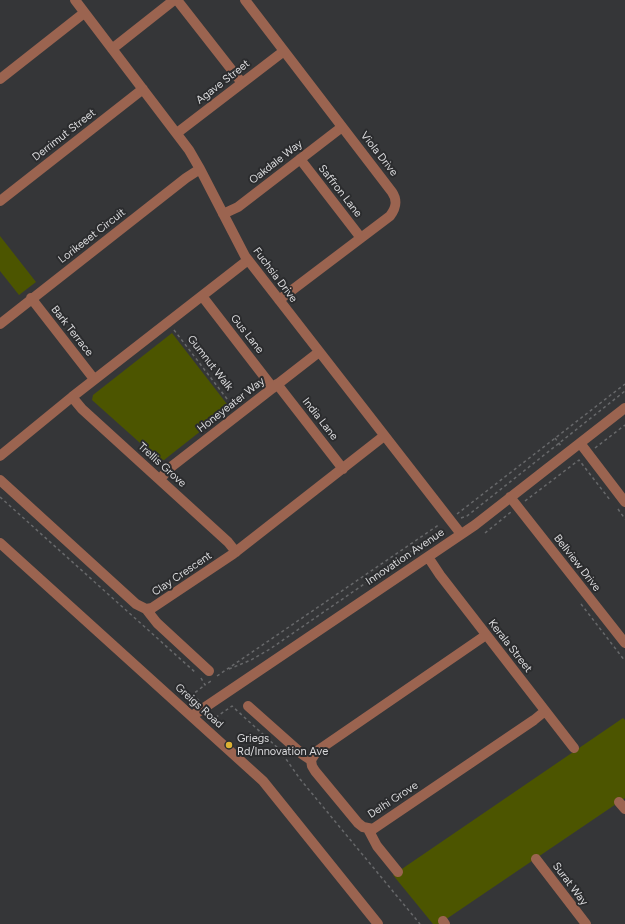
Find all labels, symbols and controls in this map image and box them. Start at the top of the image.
street label: Agave Street [194,57,252,107]
street label: Derrimut Street [30,106,98,164]
street label: Viola Drive [358,129,400,179]
street label: Oakdale Way [247,137,305,187]
street label: Saffron Lane [315,162,365,220]
street label: Lorikeeet Circuit [56,206,128,266]
street label: Fuchsia Drive [250,245,300,305]
street label: Bark Terrace [48,303,96,359]
street label: Gus Lane [228,312,266,356]
street label: Gumnut Walk [184,333,236,393]
street label: Honeyeater Way [195,375,267,435]
street label: India Lane [299,395,341,443]
street label: Trellis Grove [135,440,189,490]
street label: Innovation Avenue [363,526,447,588]
street label: Bellview Drive [551,532,603,594]
street label: Clay Crescent [150,549,214,599]
street label: Kerala Street [485,617,535,675]
street label: Greigs Road [172,681,226,731]
place label: Griegs Rd/Innovation Ave [237,732,328,758]
marker: Griegs Rd/Innovation Ave [224,740,234,750]
street label: Delhi Grove [365,779,421,821]
street label: Surat Way [550,860,590,908]

